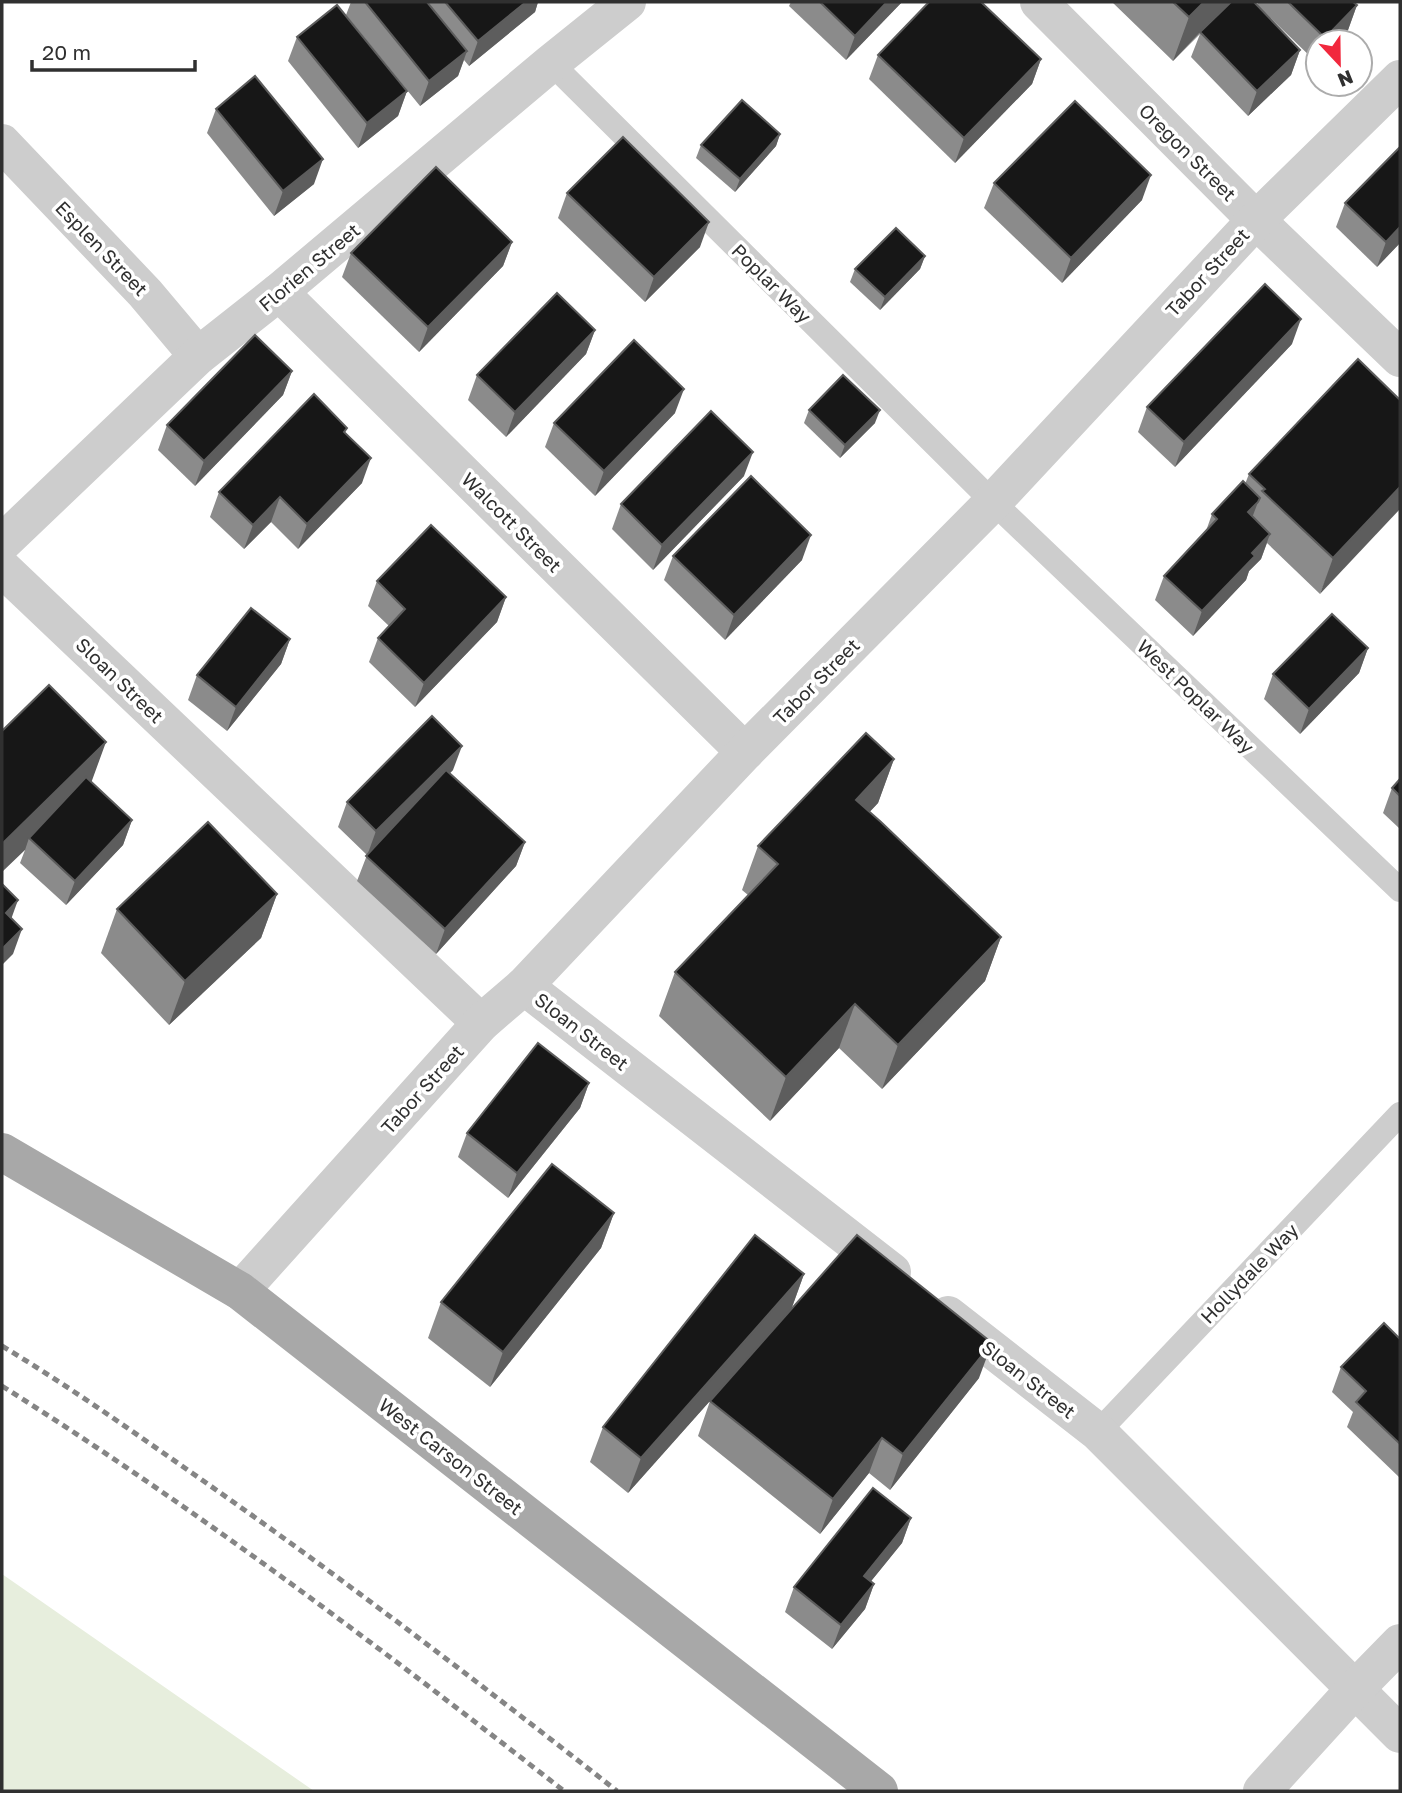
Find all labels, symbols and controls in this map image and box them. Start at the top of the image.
scale bar [32,28,194,72]
north arrow [1304,28,1374,98]
text: 20 m [42,39,91,65]
text: N [1335,66,1357,93]
street label: Oregon Street [1135,99,1241,205]
street label: Esplen Street [51,196,153,300]
street label: Florien Street [254,218,364,316]
street label: Tabor Street [1160,223,1254,321]
street label: Poplar Way [728,239,817,328]
street label: Walcott Street [457,467,567,577]
street label: Sloan Street [71,633,169,727]
street label: Tabor Street [768,633,864,729]
street label: West Poplar Way [1133,634,1260,758]
street label: Sloan Street [530,987,634,1075]
street label: Tabor Street [376,1040,468,1138]
street label: Hollydale Way [1195,1218,1303,1328]
street label: Sloan Street [977,1335,1081,1423]
street label: West Carson Street [375,1393,527,1519]

